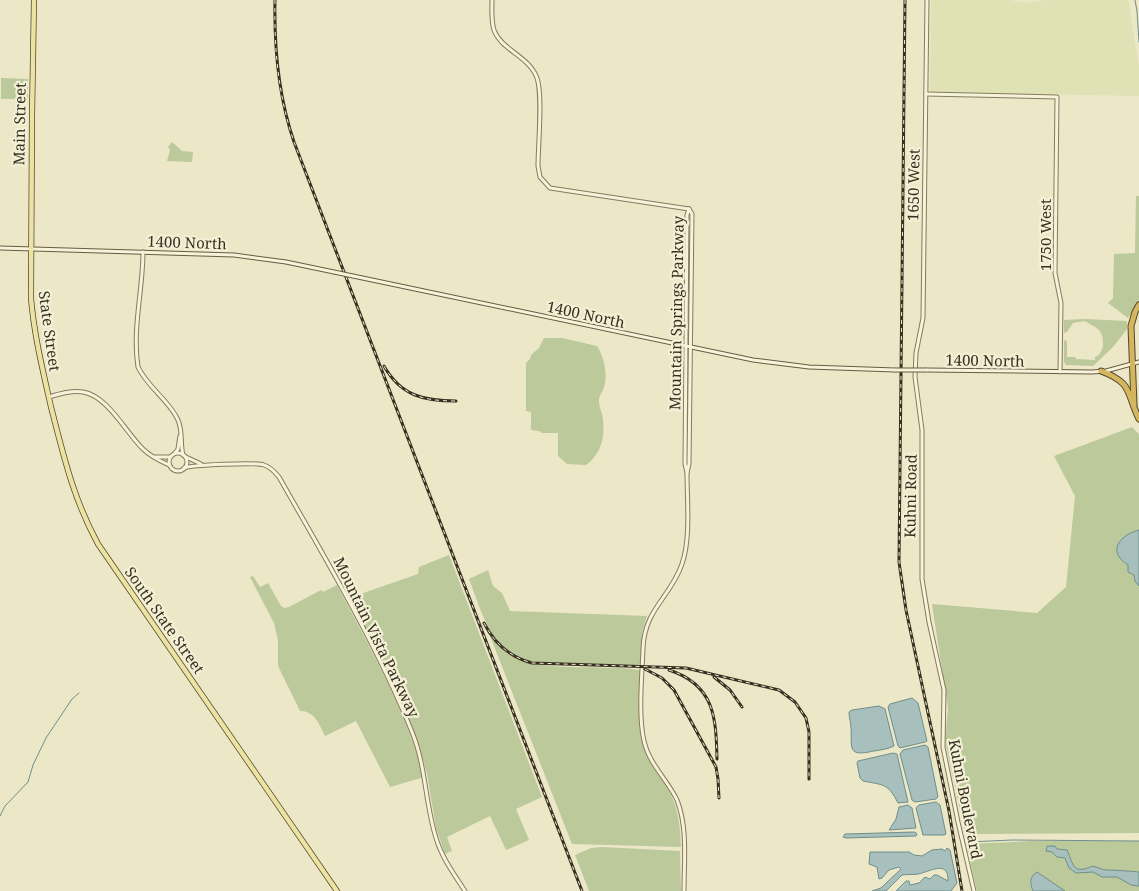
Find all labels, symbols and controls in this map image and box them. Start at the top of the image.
street label: Main Street [8,82,30,166]
street label: 1650 West [902,149,924,221]
street label: 1750 West [1035,199,1055,271]
street label: Mountain Springs Parkway [664,215,688,410]
street label: 1400 North [147,231,227,253]
street label: State Street [34,290,66,372]
street label: 1400 North [545,296,627,332]
street label: 1400 North [945,349,1025,371]
street label: Kuhni Road [899,454,921,538]
street label: Mountain Vista Parkway [329,553,425,721]
street label: South State Street [121,563,209,677]
street label: Kuhni Boulevard [945,737,987,861]

